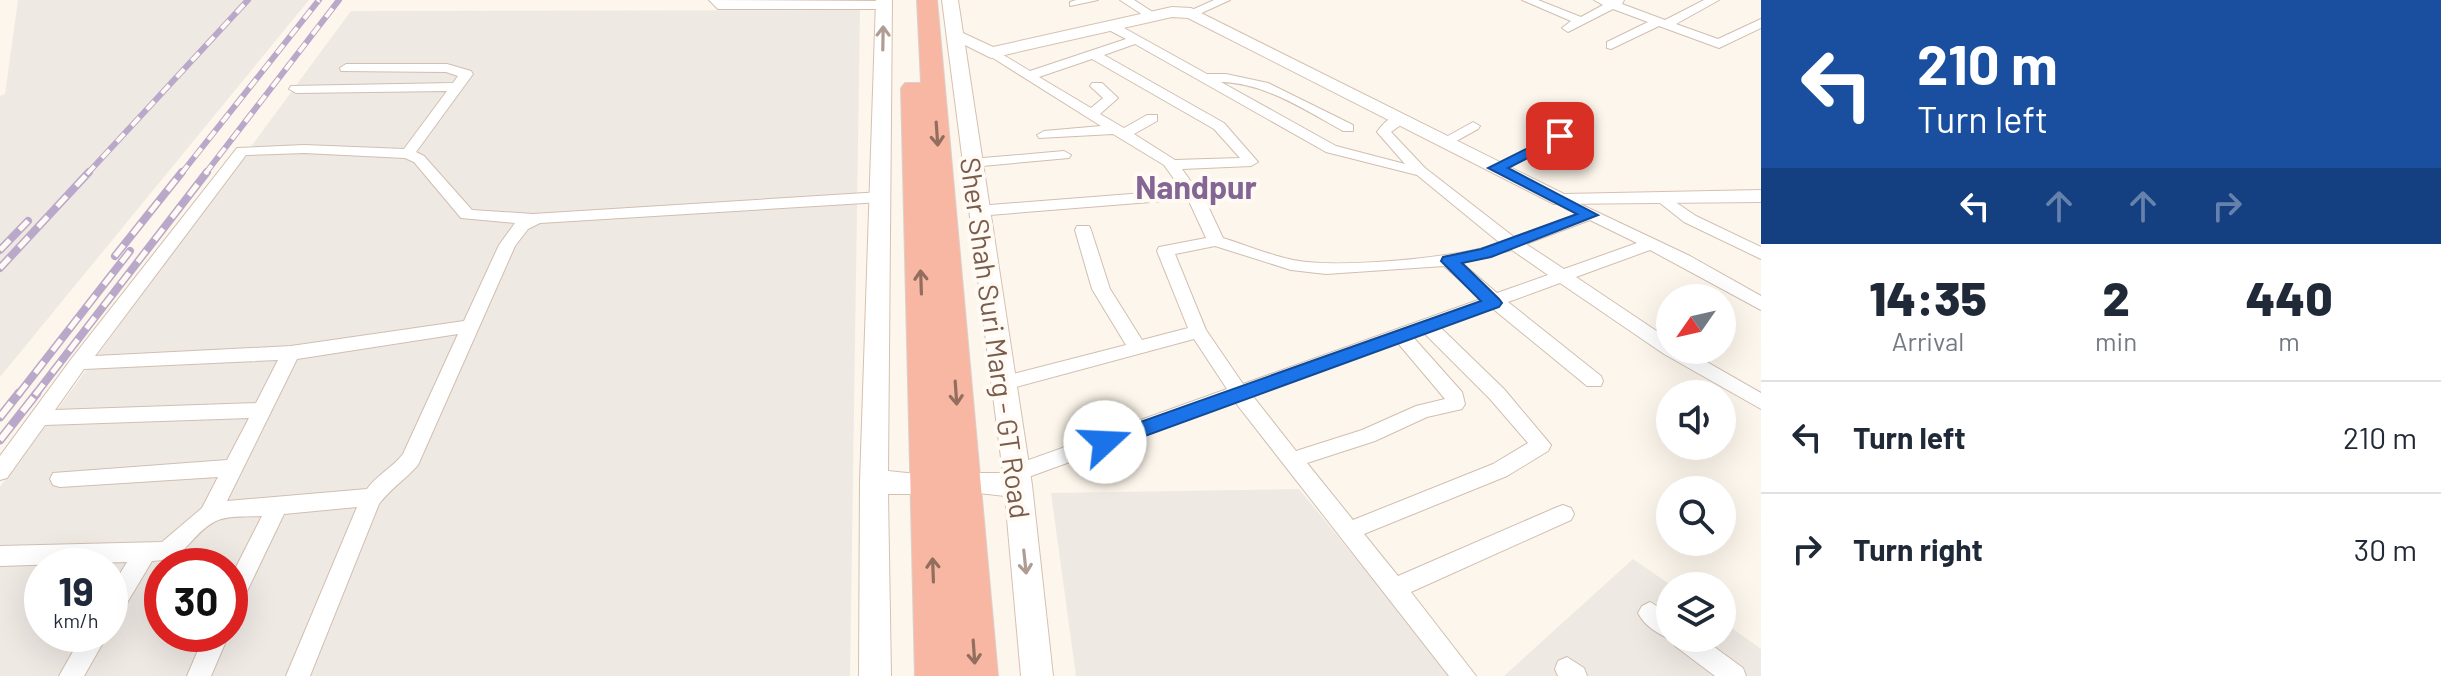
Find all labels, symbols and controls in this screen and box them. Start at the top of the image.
one-way arrow [875,25,891,52]
text: 210 m [1917,29,2058,96]
icon: left [1785,32,1889,136]
text: Turn left [1917,97,2048,140]
pin [1526,102,1594,170]
icon: arrive [1538,114,1582,158]
one-way arrow [930,120,945,147]
street label: Sher Shah Suri Marg - GT Road [954,155,1038,521]
district label: Nandpur [1135,167,1257,205]
icon: left [1953,184,1997,228]
icon: ahead [2037,184,2081,228]
icon: ahead [2121,184,2165,228]
icon: right [2205,184,2249,228]
text: 14:35 [1869,268,1987,326]
text: 2 [2102,268,2130,326]
text: 440 [2245,268,2333,326]
one-way arrow [913,269,928,296]
north arrow [1656,284,1736,364]
map controls [1656,284,1736,652]
text: Arrival [1892,325,1964,356]
text: min [2095,325,2137,356]
text: m [2278,325,2300,356]
one-way arrow [949,379,964,406]
button: sound [1656,380,1736,460]
position arrow [1063,400,1147,484]
icon: left [1785,415,1829,459]
text: Turn left [1853,419,1966,455]
text: 210 m [2343,419,2417,455]
button: search [1656,476,1736,556]
icon: right [1785,527,1829,571]
text: Turn right [1853,531,1983,567]
text: 30 m [2354,531,2417,567]
speed limit sign: 30 [144,548,248,652]
one-way arrow [1018,548,1033,575]
one-way arrow [925,557,940,584]
text: 19 [58,566,94,614]
button: layers [1656,572,1736,652]
text: km/h [53,608,99,632]
one-way arrow [967,638,982,665]

